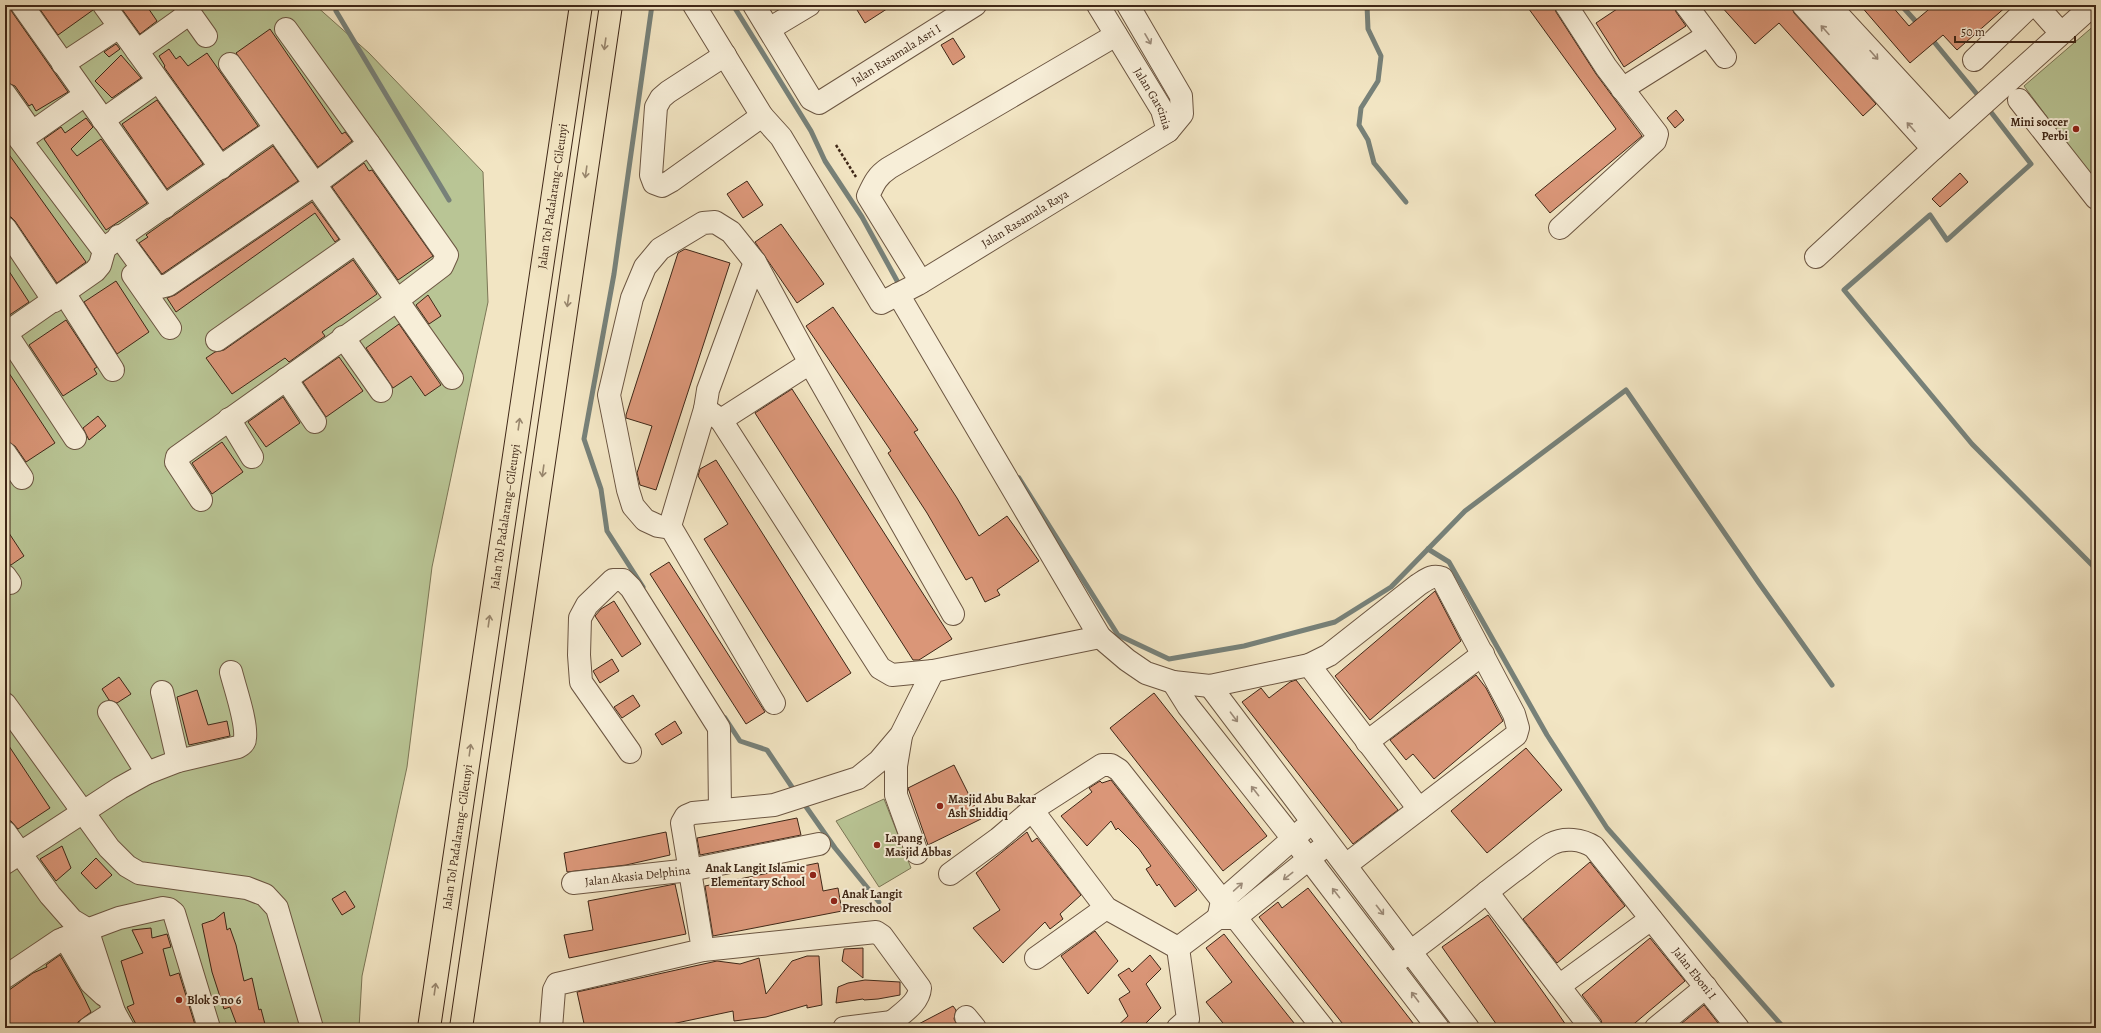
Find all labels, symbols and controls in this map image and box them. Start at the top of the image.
scale bar [1955,18,2075,44]
street label: Jalan Rasamala Asri I [848,20,944,89]
text: 50 m [1961,24,1985,40]
one-way arrow [1820,25,1829,35]
one-way arrow [1145,32,1153,44]
one-way arrow [601,37,609,50]
one-way arrow [1870,49,1879,60]
street label: Jalan Garcinia [1130,65,1175,132]
place label: Mini soccer Perbi [2011,114,2068,144]
street label: Jalan Tol Padalarang–Cileunyi [534,122,571,270]
one-way arrow [1907,122,1916,132]
marker: Mini soccer Perbi [2071,124,2081,134]
one-way arrow [582,165,590,178]
street label: Jalan Rasamala Raya [978,186,1072,251]
one-way arrow [564,294,572,307]
one-way arrow [515,417,523,430]
street label: Jalan Tol Padalarang–Cileunyi [486,443,524,590]
one-way arrow [539,464,547,477]
one-way arrow [485,615,493,628]
one-way arrow [1229,712,1238,723]
one-way arrow [466,744,474,757]
street label: Jalan Tol Padalarang–Cileunyi [439,763,476,911]
one-way arrow [1251,786,1260,797]
place label: Masjid Abu Bakar Ash Shiddiq [947,791,1036,821]
marker: Masjid Abu Bakar Ash Shiddiq [935,801,945,811]
place label: Lapang Masjid Abbas [885,830,952,860]
marker: Lapang Masjid Abbas [872,840,882,850]
place label: Anak Langit Islamic Elementary School [704,860,806,890]
street label: Jalan Akasia Delphina [584,862,692,890]
marker: Anak Langit Islamic Elementary School [808,870,818,880]
one-way arrow [1282,872,1293,881]
one-way arrow [1232,882,1243,891]
place label: Anak Langit Preschool [841,886,903,916]
one-way arrow [1332,888,1340,899]
marker: Anak Langit Preschool [829,896,839,906]
one-way arrow [1376,904,1384,915]
street label: Jalan Eboni I [1669,944,1720,1003]
one-way arrow [431,983,439,996]
one-way arrow [1410,991,1419,1002]
place label: Blok S no 6 [187,992,242,1008]
marker: Blok S no 6 [174,995,184,1005]

